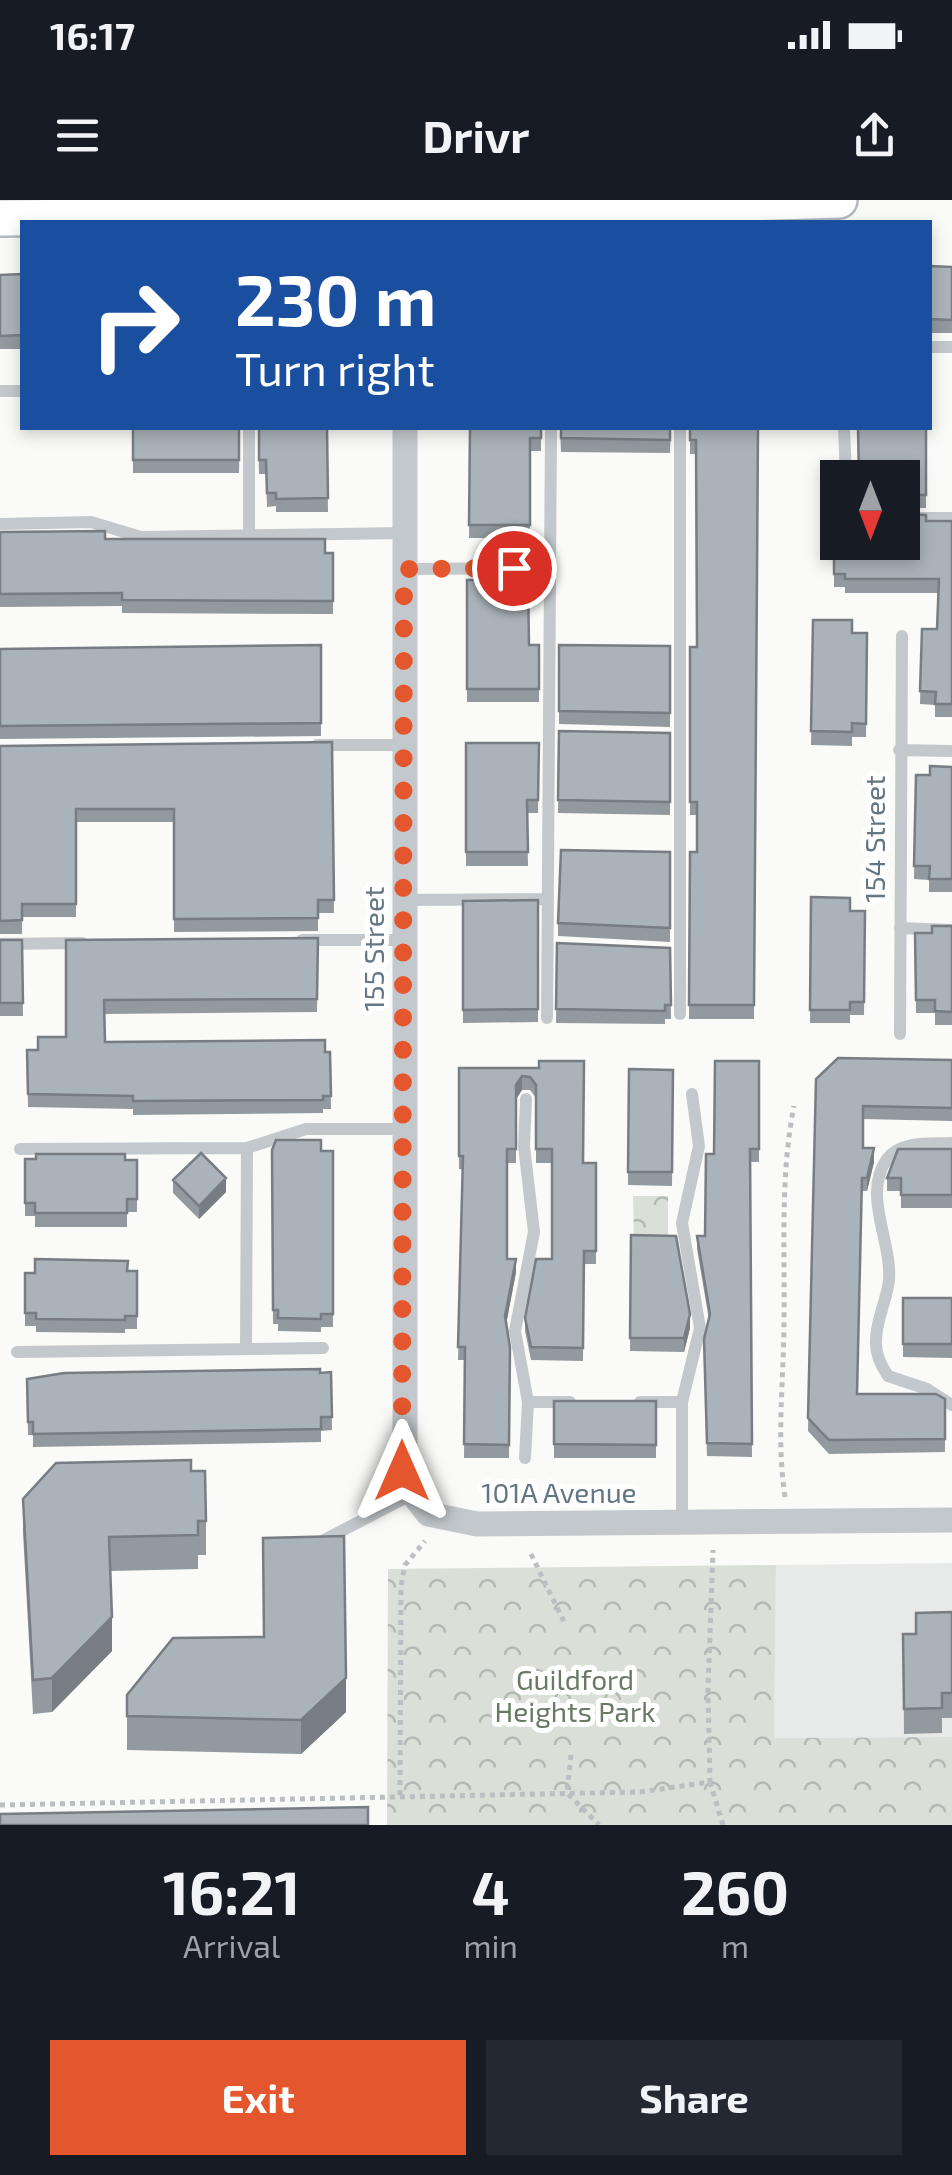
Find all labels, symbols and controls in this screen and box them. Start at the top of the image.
text: 16:17 [50,12,135,58]
icon: menu [50,108,105,163]
text: Drivr [422,108,530,162]
icon: share [847,108,902,163]
text: 230 m [235,256,436,340]
icon: right [70,260,200,390]
text: Turn right [235,341,435,395]
north arrow [820,460,920,560]
map controls [820,460,920,560]
pin [472,526,557,611]
icon: arrive [487,541,542,596]
street label: 154 Street [857,775,891,903]
street label: 155 Street [356,886,390,1012]
position arrow [350,1419,454,1523]
street label: 101A Avenue [481,1475,637,1509]
park label: Guildford Heights Park [495,1662,655,1728]
text: 16:21 [163,1855,300,1927]
text: 4 [472,1855,510,1927]
text: 260 [681,1855,789,1927]
text: Arrival [183,1926,280,1964]
text: min [463,1926,518,1964]
text: m [721,1926,749,1964]
button: Exit [50,2040,466,2155]
button: Share [486,2040,902,2155]

